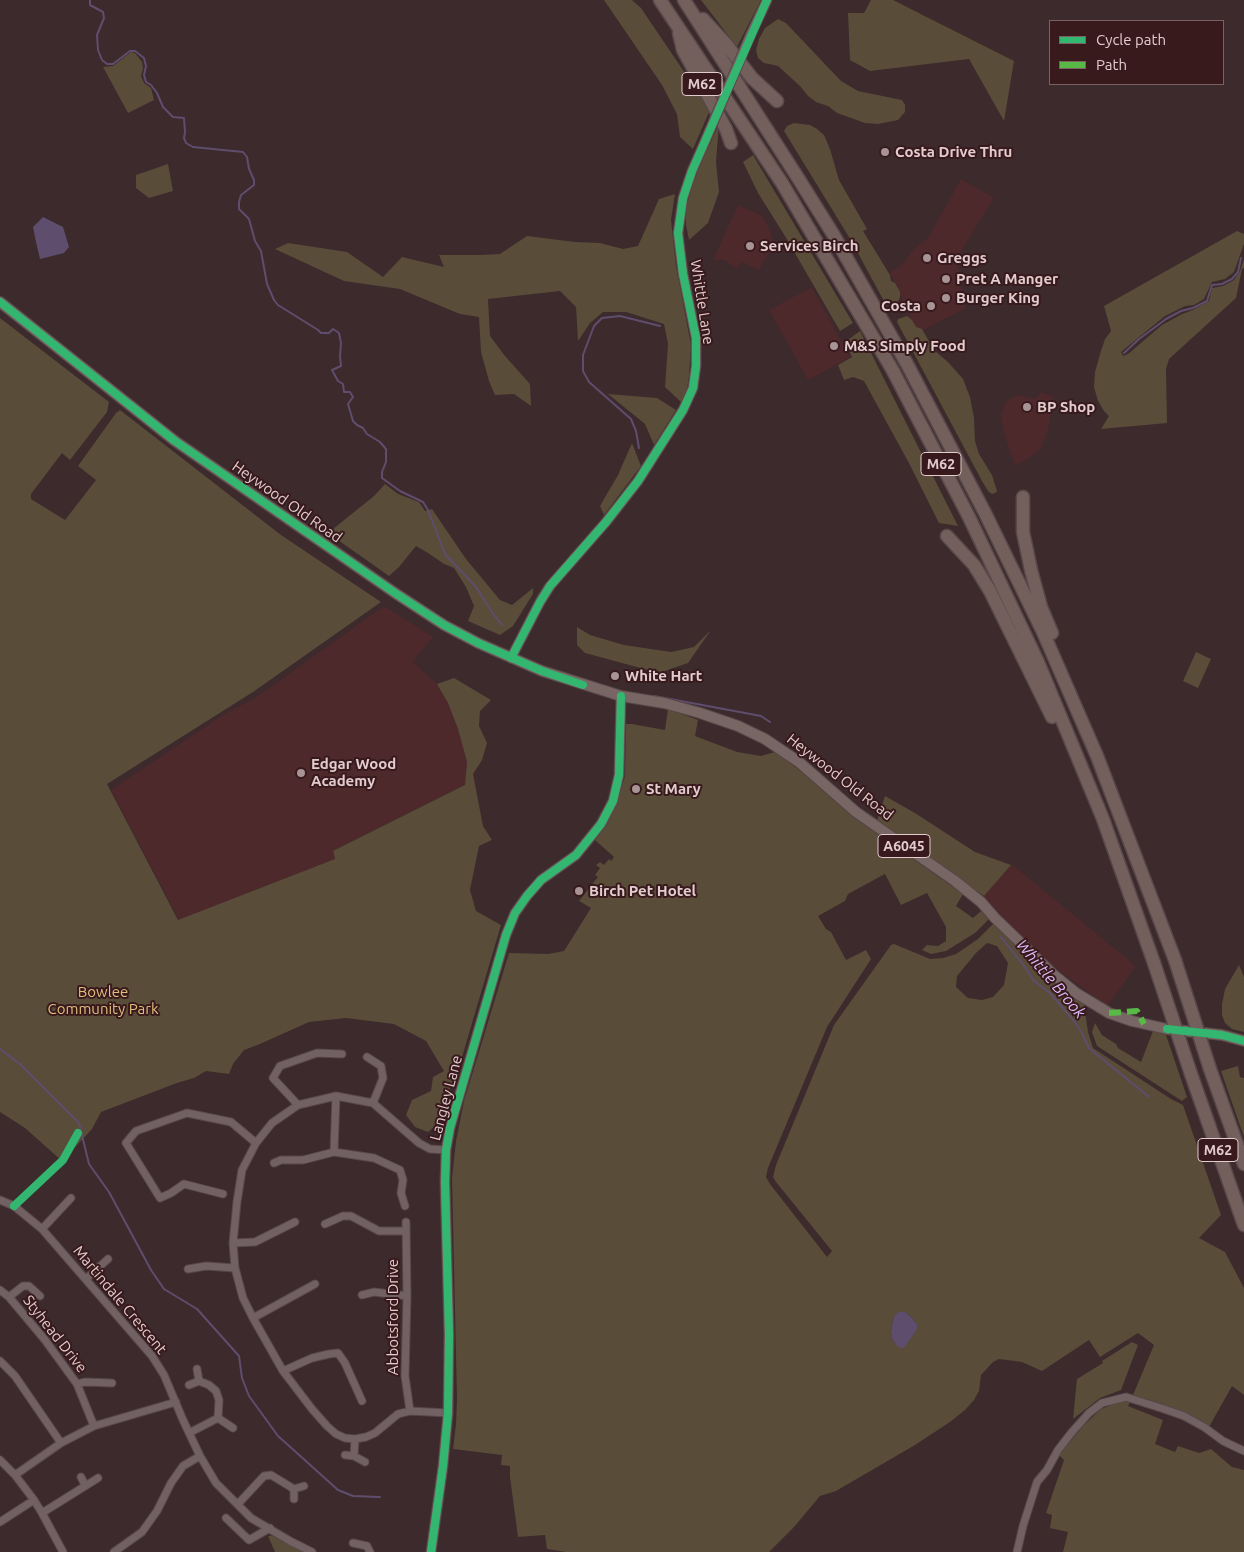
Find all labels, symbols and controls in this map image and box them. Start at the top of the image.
legend [1049,20,1224,85]
text: Cycle path [1096,31,1166,48]
text: Path [1096,56,1127,73]
road number: M62 [682,72,722,96]
place label: Costa Drive Thru [895,143,1012,161]
marker: Costa Drive Thru [879,146,891,158]
place label: Services Birch [760,237,859,255]
marker: Services Birch [744,240,756,252]
place label: Greggs [937,249,987,267]
marker: Greggs [921,252,933,264]
street label: Whittle Lane [686,258,718,346]
place label: Pret A Manger [956,270,1058,288]
marker: Pret A Manger [940,273,952,285]
place label: Burger King [956,289,1040,307]
marker: Burger King [940,292,952,304]
place label: Costa [881,297,921,315]
marker: Costa [925,300,937,312]
place label: M&S Simply Food [844,337,966,355]
marker: M&S Simply Food [828,340,840,352]
place label: BP Shop [1037,398,1095,416]
marker: BP Shop [1021,401,1033,413]
road number: M62 [921,452,961,476]
street label: Heywood Old Road [229,457,345,547]
place label: White Hart [625,667,702,685]
marker: White Hart [609,670,621,682]
street label: Heywood Old Road [783,730,897,824]
place label: Edgar Wood Academy [311,755,396,790]
marker: Edgar Wood Academy [295,767,307,779]
place label: St Mary [646,780,701,798]
marker: St Mary [630,783,642,795]
road number: A6045 [878,834,930,858]
place label: Birch Pet Hotel [589,882,696,900]
marker: Birch Pet Hotel [573,885,585,897]
water label: Whittle Brook [1012,936,1090,1022]
park label: Bowlee Community Park [48,983,158,1018]
street label: Langley Lane [426,1053,466,1143]
road number: M62 [1198,1138,1238,1162]
street label: Martindale Crescent [69,1242,171,1358]
street label: Abbotsford Drive [384,1259,402,1375]
street label: Styhead Drive [19,1292,91,1376]

